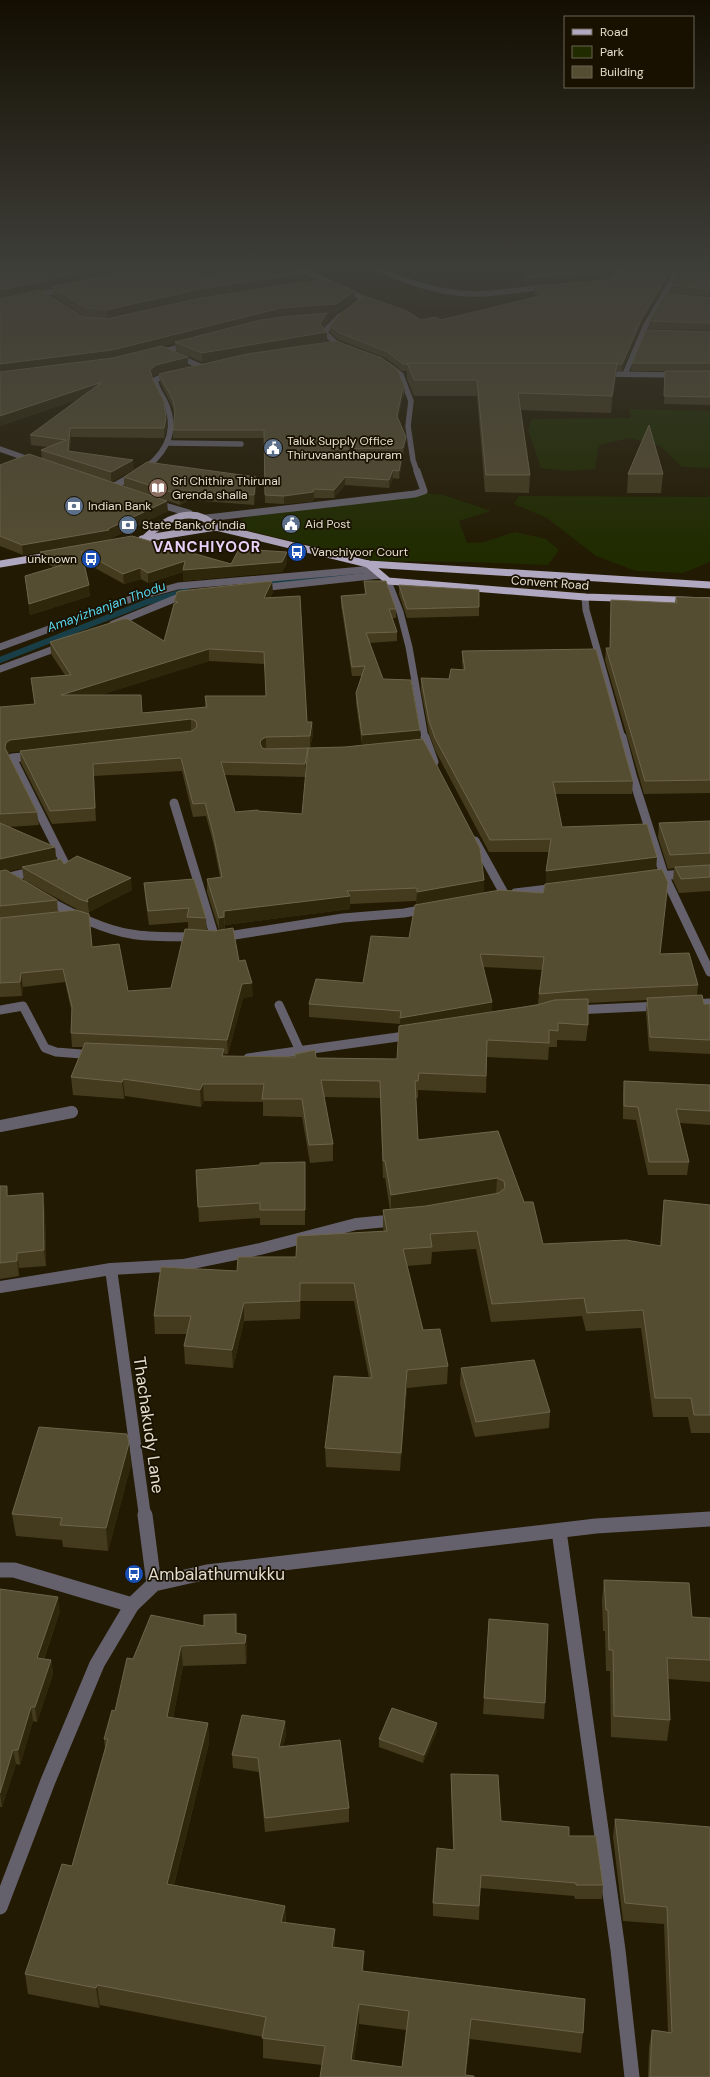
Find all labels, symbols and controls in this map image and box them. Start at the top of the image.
legend [564,16,694,88]
text: Road [600,24,628,40]
text: Park [600,44,624,60]
text: Building [600,64,644,80]
place label: Taluk Supply Office Thiruvananthapuram [287,433,402,463]
public building icon: Taluk Supply Office Thiruvananthapuram [262,437,284,459]
place label: Sri Chithira Thirunal Grenda shalla [172,473,280,503]
library icon: Sri Chithira Thirunal Grenda shalla [147,477,169,499]
bank icon: Indian Bank [63,495,85,517]
place label: Indian Bank [88,498,151,514]
public building icon: Aid Post [280,513,302,535]
bank icon: State Bank of India [117,514,139,536]
place label: Aid Post [305,516,351,532]
place label: State Bank of India [142,517,245,533]
district label: VANCHIYOOR [153,537,261,557]
bus stop icon: Vanchiyoor Court [286,541,308,563]
place label: Vanchiyoor Court [311,544,408,560]
bus stop icon: unknown [80,548,102,570]
place label: unknown [27,551,77,567]
street label: Convent Road [511,572,589,594]
water label: Amayizhanjan Thodu [43,577,168,636]
street label: Thachakudy Lane [129,1355,169,1495]
bus stop icon: Ambalathumukku [123,1563,145,1585]
place label: Ambalathumukku [148,1563,285,1585]

